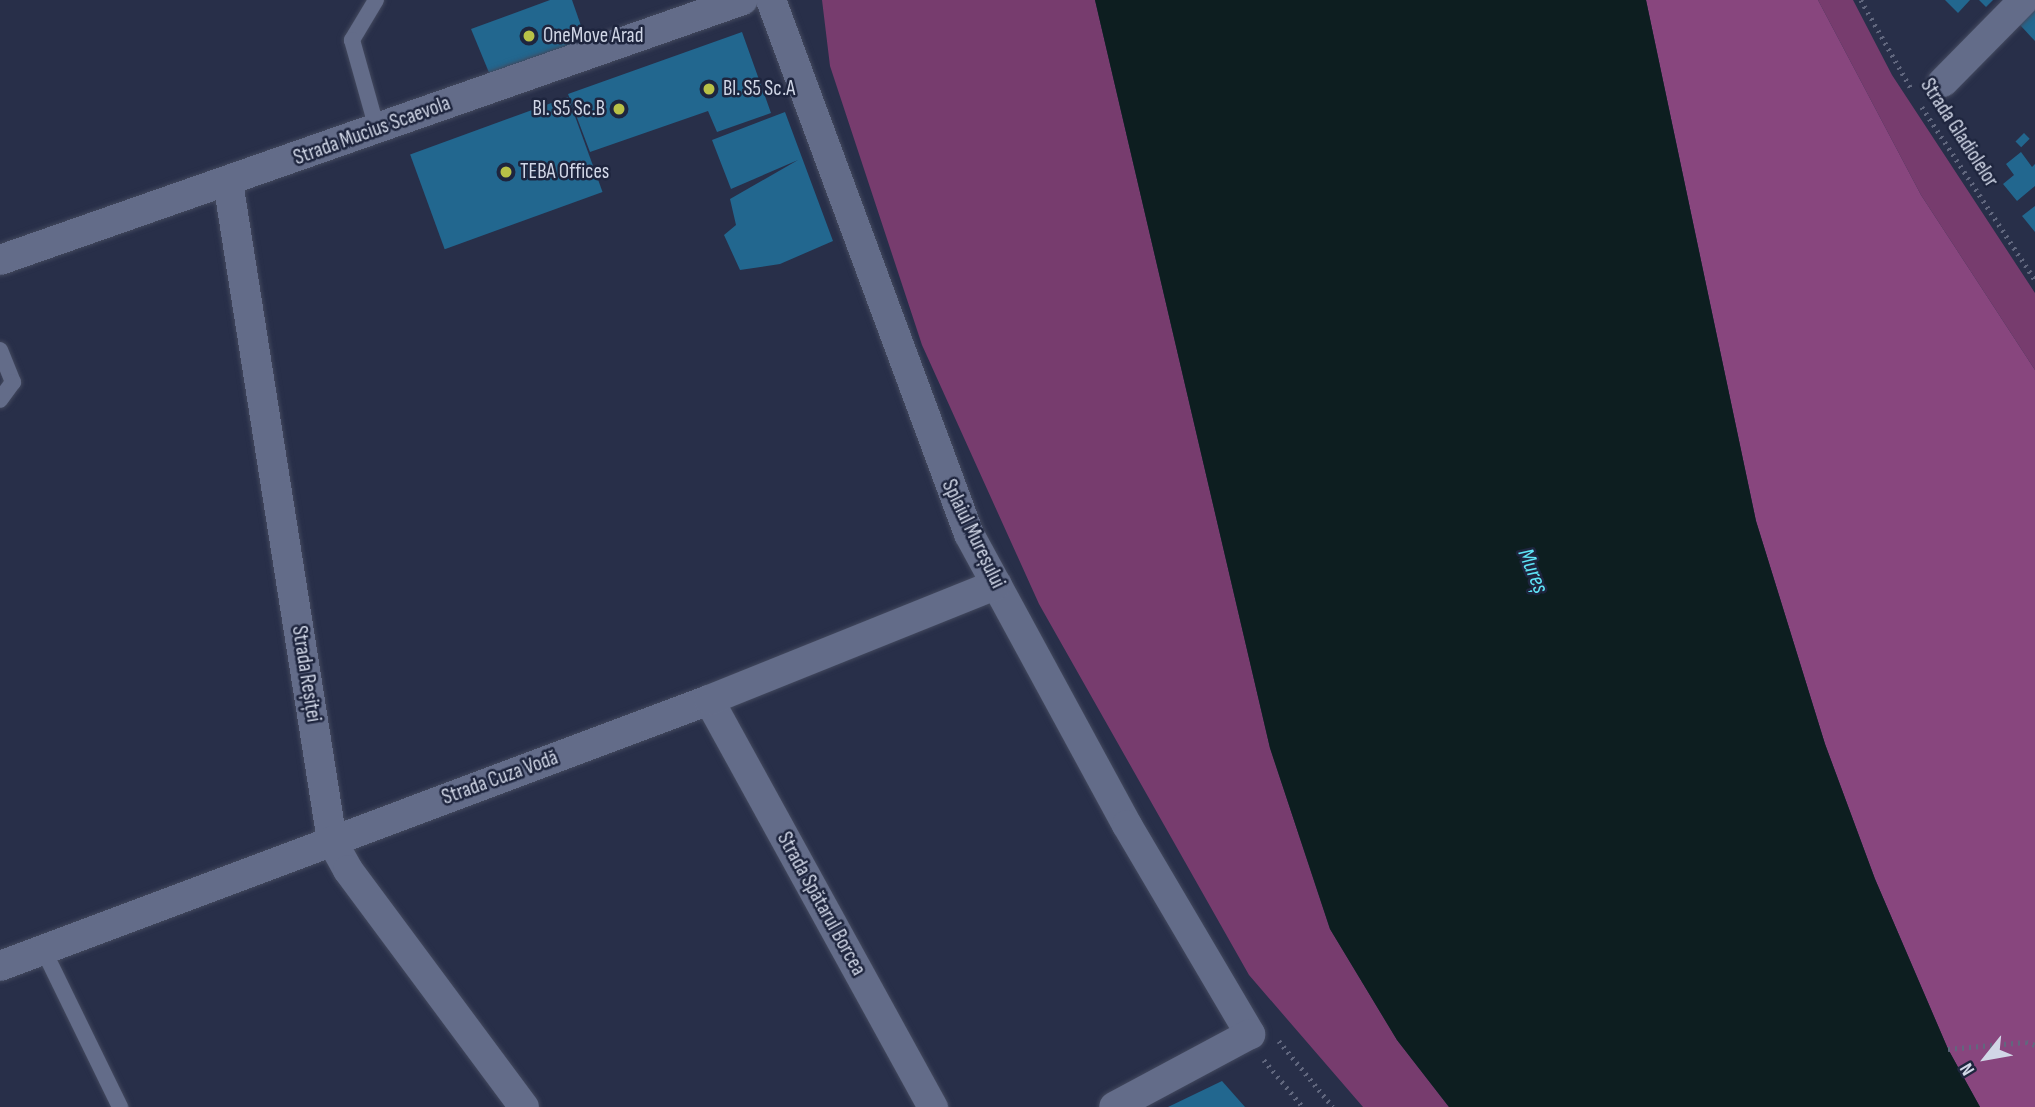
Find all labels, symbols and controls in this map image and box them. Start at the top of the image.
place label: OneMove Arad [543,23,643,49]
marker: OneMove Arad [521,28,537,44]
street label: Strada Gladiolelor [1915,74,2003,192]
place label: Bl. S5 Sc.A [723,76,795,102]
marker: Bl. S5 Sc.A [701,81,717,97]
street label: Strada Mucius Scaevola [290,91,454,171]
place label: Bl. S5 Sc.B [533,96,605,122]
marker: Bl. S5 Sc.B [611,101,627,117]
place label: TEBA Offices [520,159,609,185]
marker: TEBA Offices [498,164,514,180]
street label: Splaiul Mureșului [936,475,1010,593]
water label: Mureș [1512,545,1554,597]
street label: Strada Reșiței [286,624,326,724]
street label: Strada Cuza Vodă [439,745,561,811]
street label: Strada Spătarul Borcea [771,828,871,980]
north arrow [1951,1023,2021,1093]
text: N [1955,1059,1980,1079]

